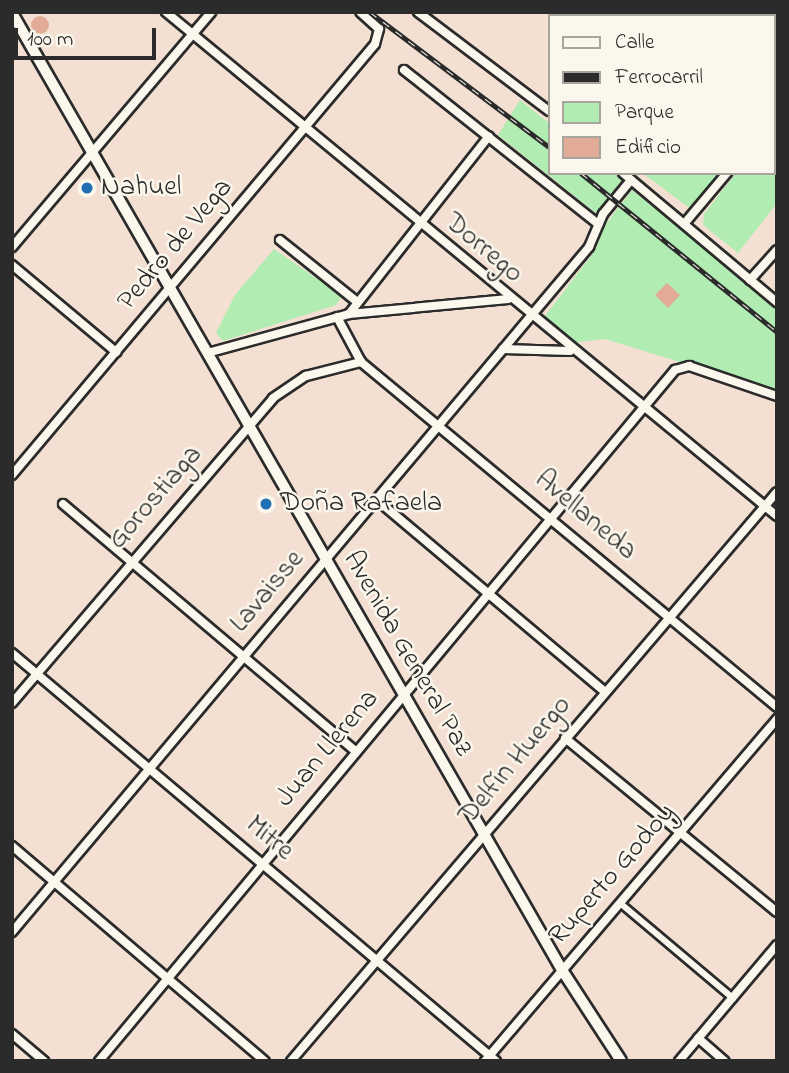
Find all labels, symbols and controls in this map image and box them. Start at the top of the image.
scale bar [18,14,159,58]
legend [548,14,775,175]
text: 100 m [27,25,73,55]
text: Calle [615,28,654,58]
text: Ferrocarril [615,63,703,93]
text: Parque [615,98,674,128]
text: Edificio [615,133,681,163]
place label: Nahuel [101,171,181,205]
street label: Pedro de Vega [111,172,241,318]
marker: Nahuel [79,180,95,196]
street label: Dorrego [437,207,529,291]
street label: Gorostiaga [102,439,210,557]
street label: Avellaneda [527,464,643,568]
place label: Doña Rafaela [280,487,442,521]
marker: Doña Rafaela [258,496,274,512]
street label: Lavaisse [224,544,312,640]
street label: Avenida General Paz [335,545,479,763]
street label: Juan Llerena [269,683,387,815]
street label: Delfín Huergo [453,690,579,832]
street label: Ruperto Godoy [542,797,684,953]
street label: Mitre [238,809,300,869]

